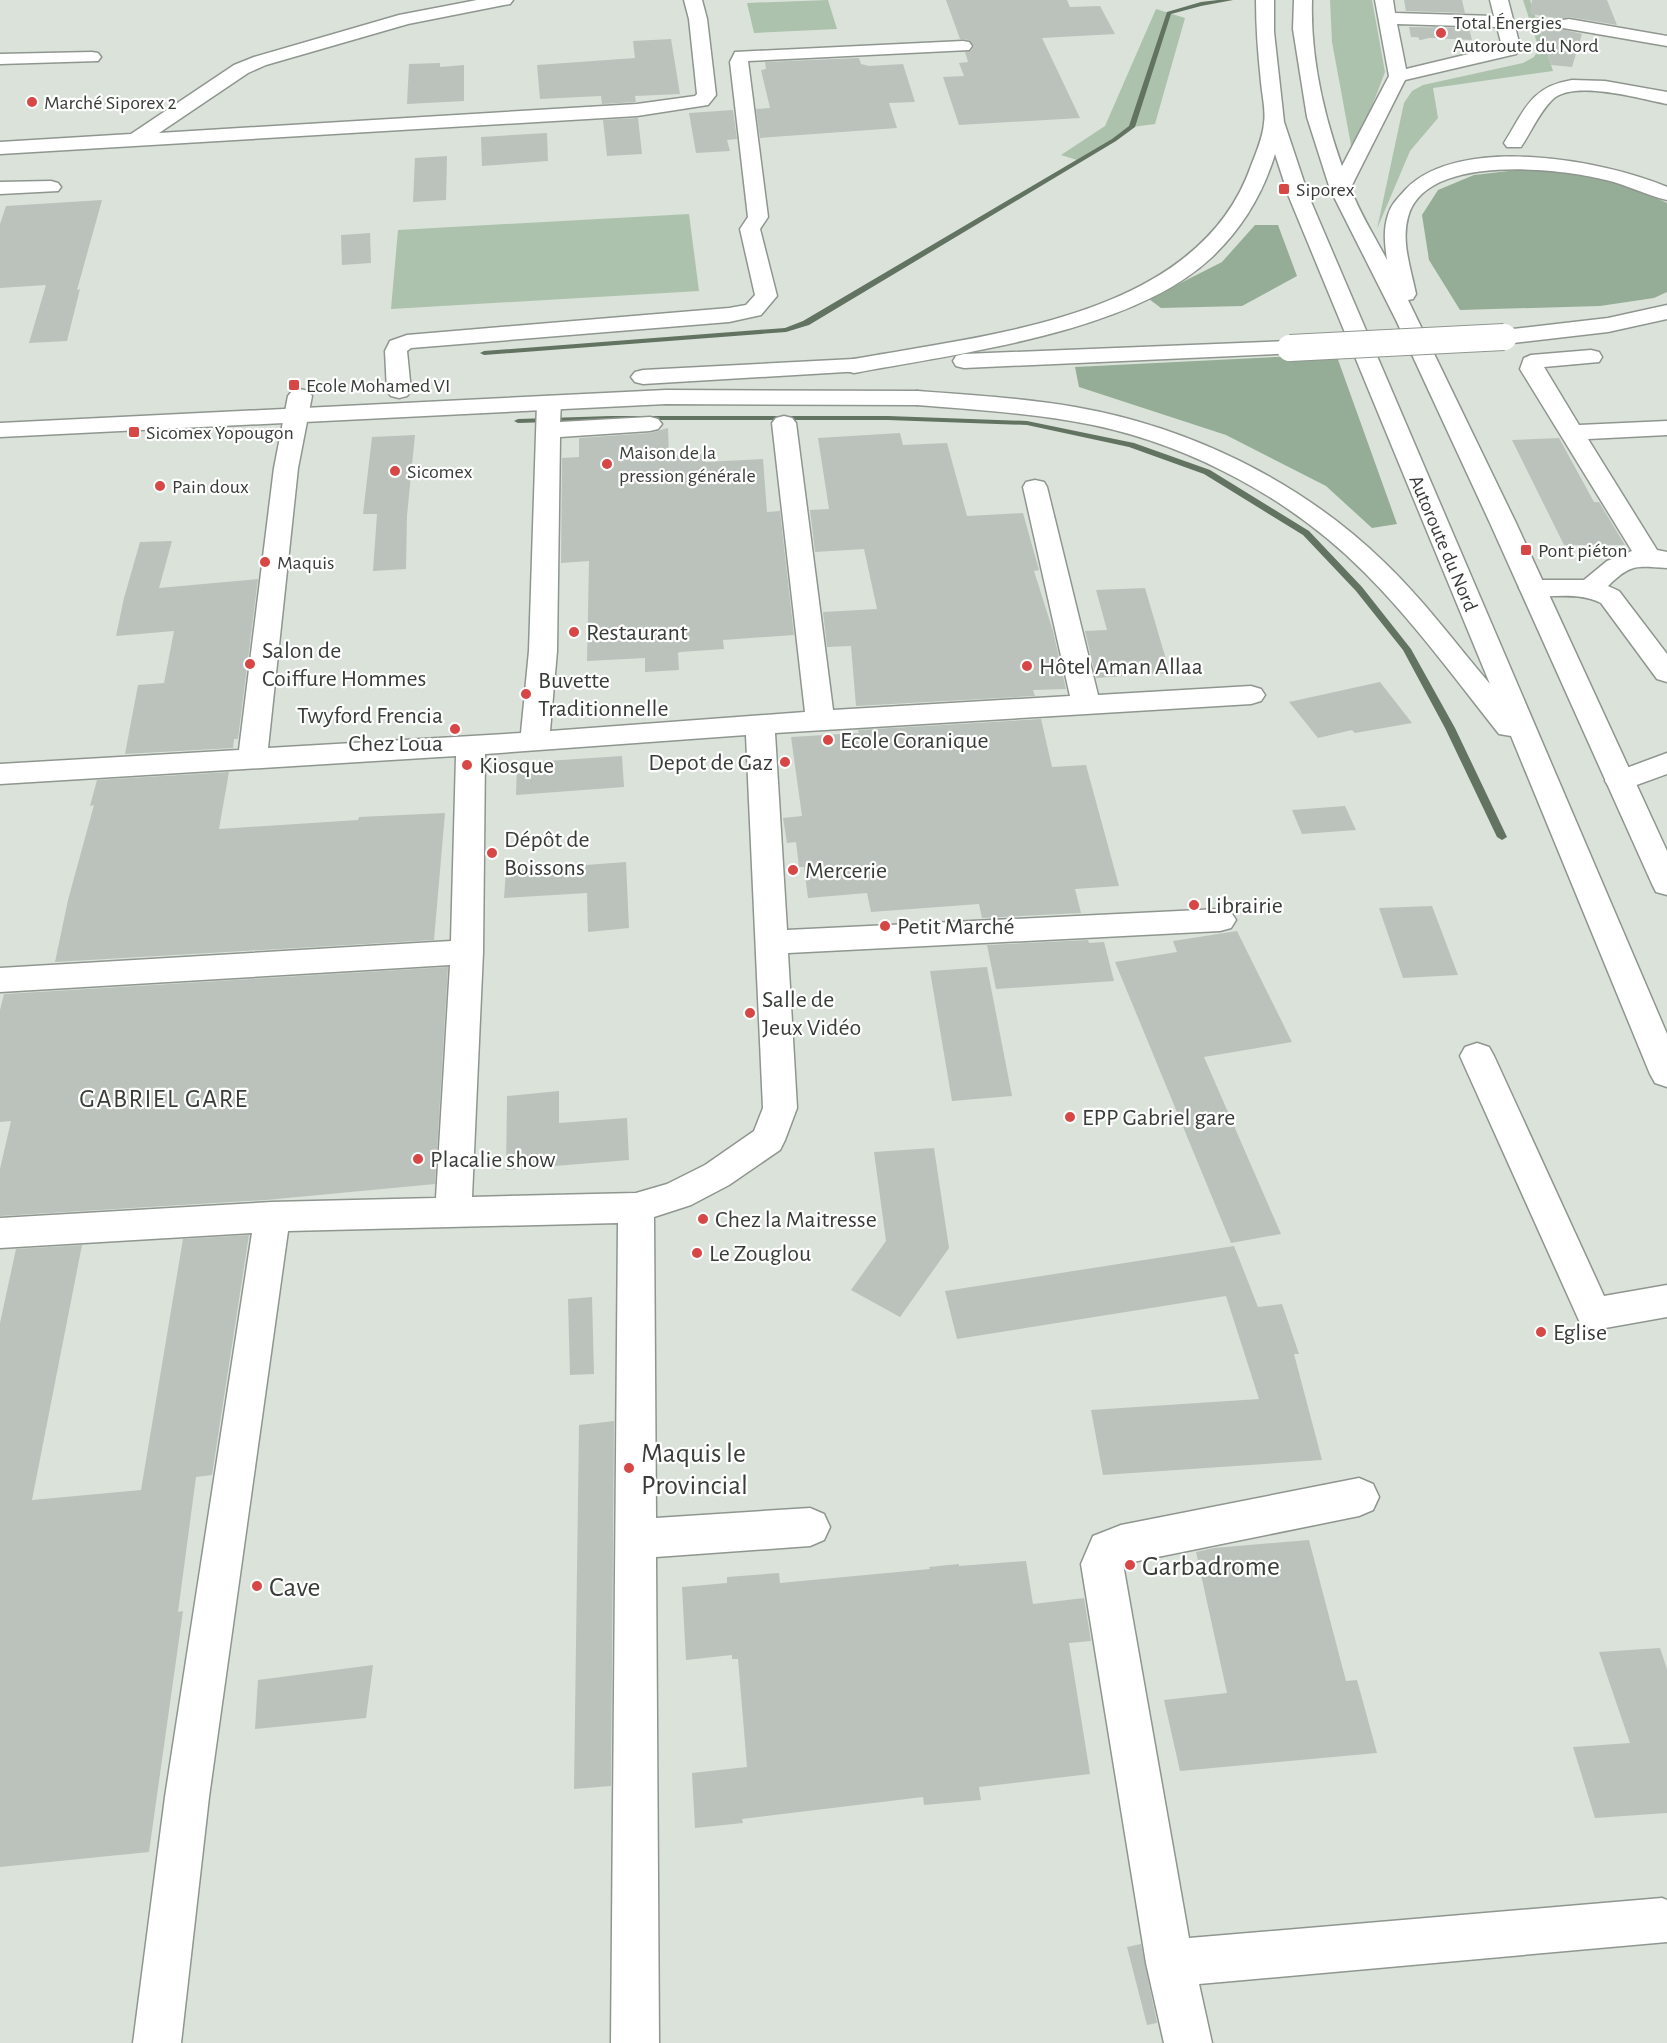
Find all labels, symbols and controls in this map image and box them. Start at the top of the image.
place label: Total Énergies Autoroute du Nord [1453,12,1599,56]
marker: Total Énergies Autoroute du Nord [1434,26,1448,40]
place label: Marché Siporex 2 [44,93,177,113]
marker: Marché Siporex 2 [25,95,39,109]
place label: Siporex [1296,180,1355,200]
marker: Siporex [1277,182,1291,196]
place label: Ecole Mohamed VI [306,376,450,396]
marker: Ecole Mohamed VI [287,378,301,392]
place label: Sicomex Yopougon [146,423,294,443]
marker: Sicomex Yopougon [127,425,141,439]
place label: Maison de la pression générale [619,443,756,486]
marker: Maison de la pression générale [600,457,614,471]
place label: Sicomex [407,462,473,482]
marker: Sicomex [388,464,402,478]
street label: Autoroute du Nord [1405,472,1481,614]
place label: Pain doux [172,477,249,497]
marker: Pain doux [153,479,167,493]
place label: Pont piéton [1538,541,1627,561]
marker: Pont piéton [1519,543,1533,557]
place label: Maquis [277,553,334,573]
marker: Maquis [258,555,272,569]
place label: Restaurant [586,621,688,645]
marker: Restaurant [567,625,581,639]
place label: Salon de Coiffure Hommes [262,639,426,691]
place label: Hôtel Aman Allaa [1039,655,1203,679]
marker: Salon de Coiffure Hommes [243,657,257,671]
marker: Hôtel Aman Allaa [1020,659,1034,673]
place label: Buvette Traditionnelle [538,669,669,721]
marker: Buvette Traditionnelle [519,687,533,701]
place label: Twyford Frencia Chez Loua [297,704,443,756]
marker: Twyford Frencia Chez Loua [448,722,462,736]
place label: Ecole Coranique [840,729,989,753]
marker: Ecole Coranique [821,733,835,747]
place label: Depot de Gaz [648,751,773,775]
place label: Kiosque [479,754,554,778]
marker: Depot de Gaz [778,755,792,769]
marker: Kiosque [460,758,474,772]
place label: Dépôt de Boissons [504,828,590,880]
marker: Dépôt de Boissons [485,846,499,860]
place label: Mercerie [805,859,887,883]
marker: Mercerie [786,863,800,877]
place label: Librairie [1206,894,1283,918]
marker: Librairie [1187,898,1201,912]
place label: Petit Marché [897,915,1015,939]
marker: Petit Marché [878,919,892,933]
place label: Salle de Jeux Vidéo [762,988,861,1040]
marker: Salle de Jeux Vidéo [743,1006,757,1020]
district label: GABRIEL GARE [79,1086,249,1112]
place label: EPP Gabriel gare [1082,1106,1235,1130]
marker: EPP Gabriel gare [1063,1110,1077,1124]
place label: Placalie show [430,1148,555,1172]
marker: Placalie show [411,1152,425,1166]
place label: Chez la Maitresse [715,1208,877,1232]
marker: Chez la Maitresse [696,1212,710,1226]
place label: Le Zouglou [709,1242,811,1266]
marker: Le Zouglou [690,1246,704,1260]
place label: Eglise [1553,1321,1607,1345]
marker: Eglise [1534,1325,1548,1339]
place label: Maquis le Provincial [641,1440,748,1500]
marker: Maquis le Provincial [622,1461,636,1475]
place label: Garbadrome [1142,1553,1280,1581]
marker: Garbadrome [1123,1558,1137,1572]
place label: Cave [269,1574,321,1602]
marker: Cave [250,1579,264,1593]

